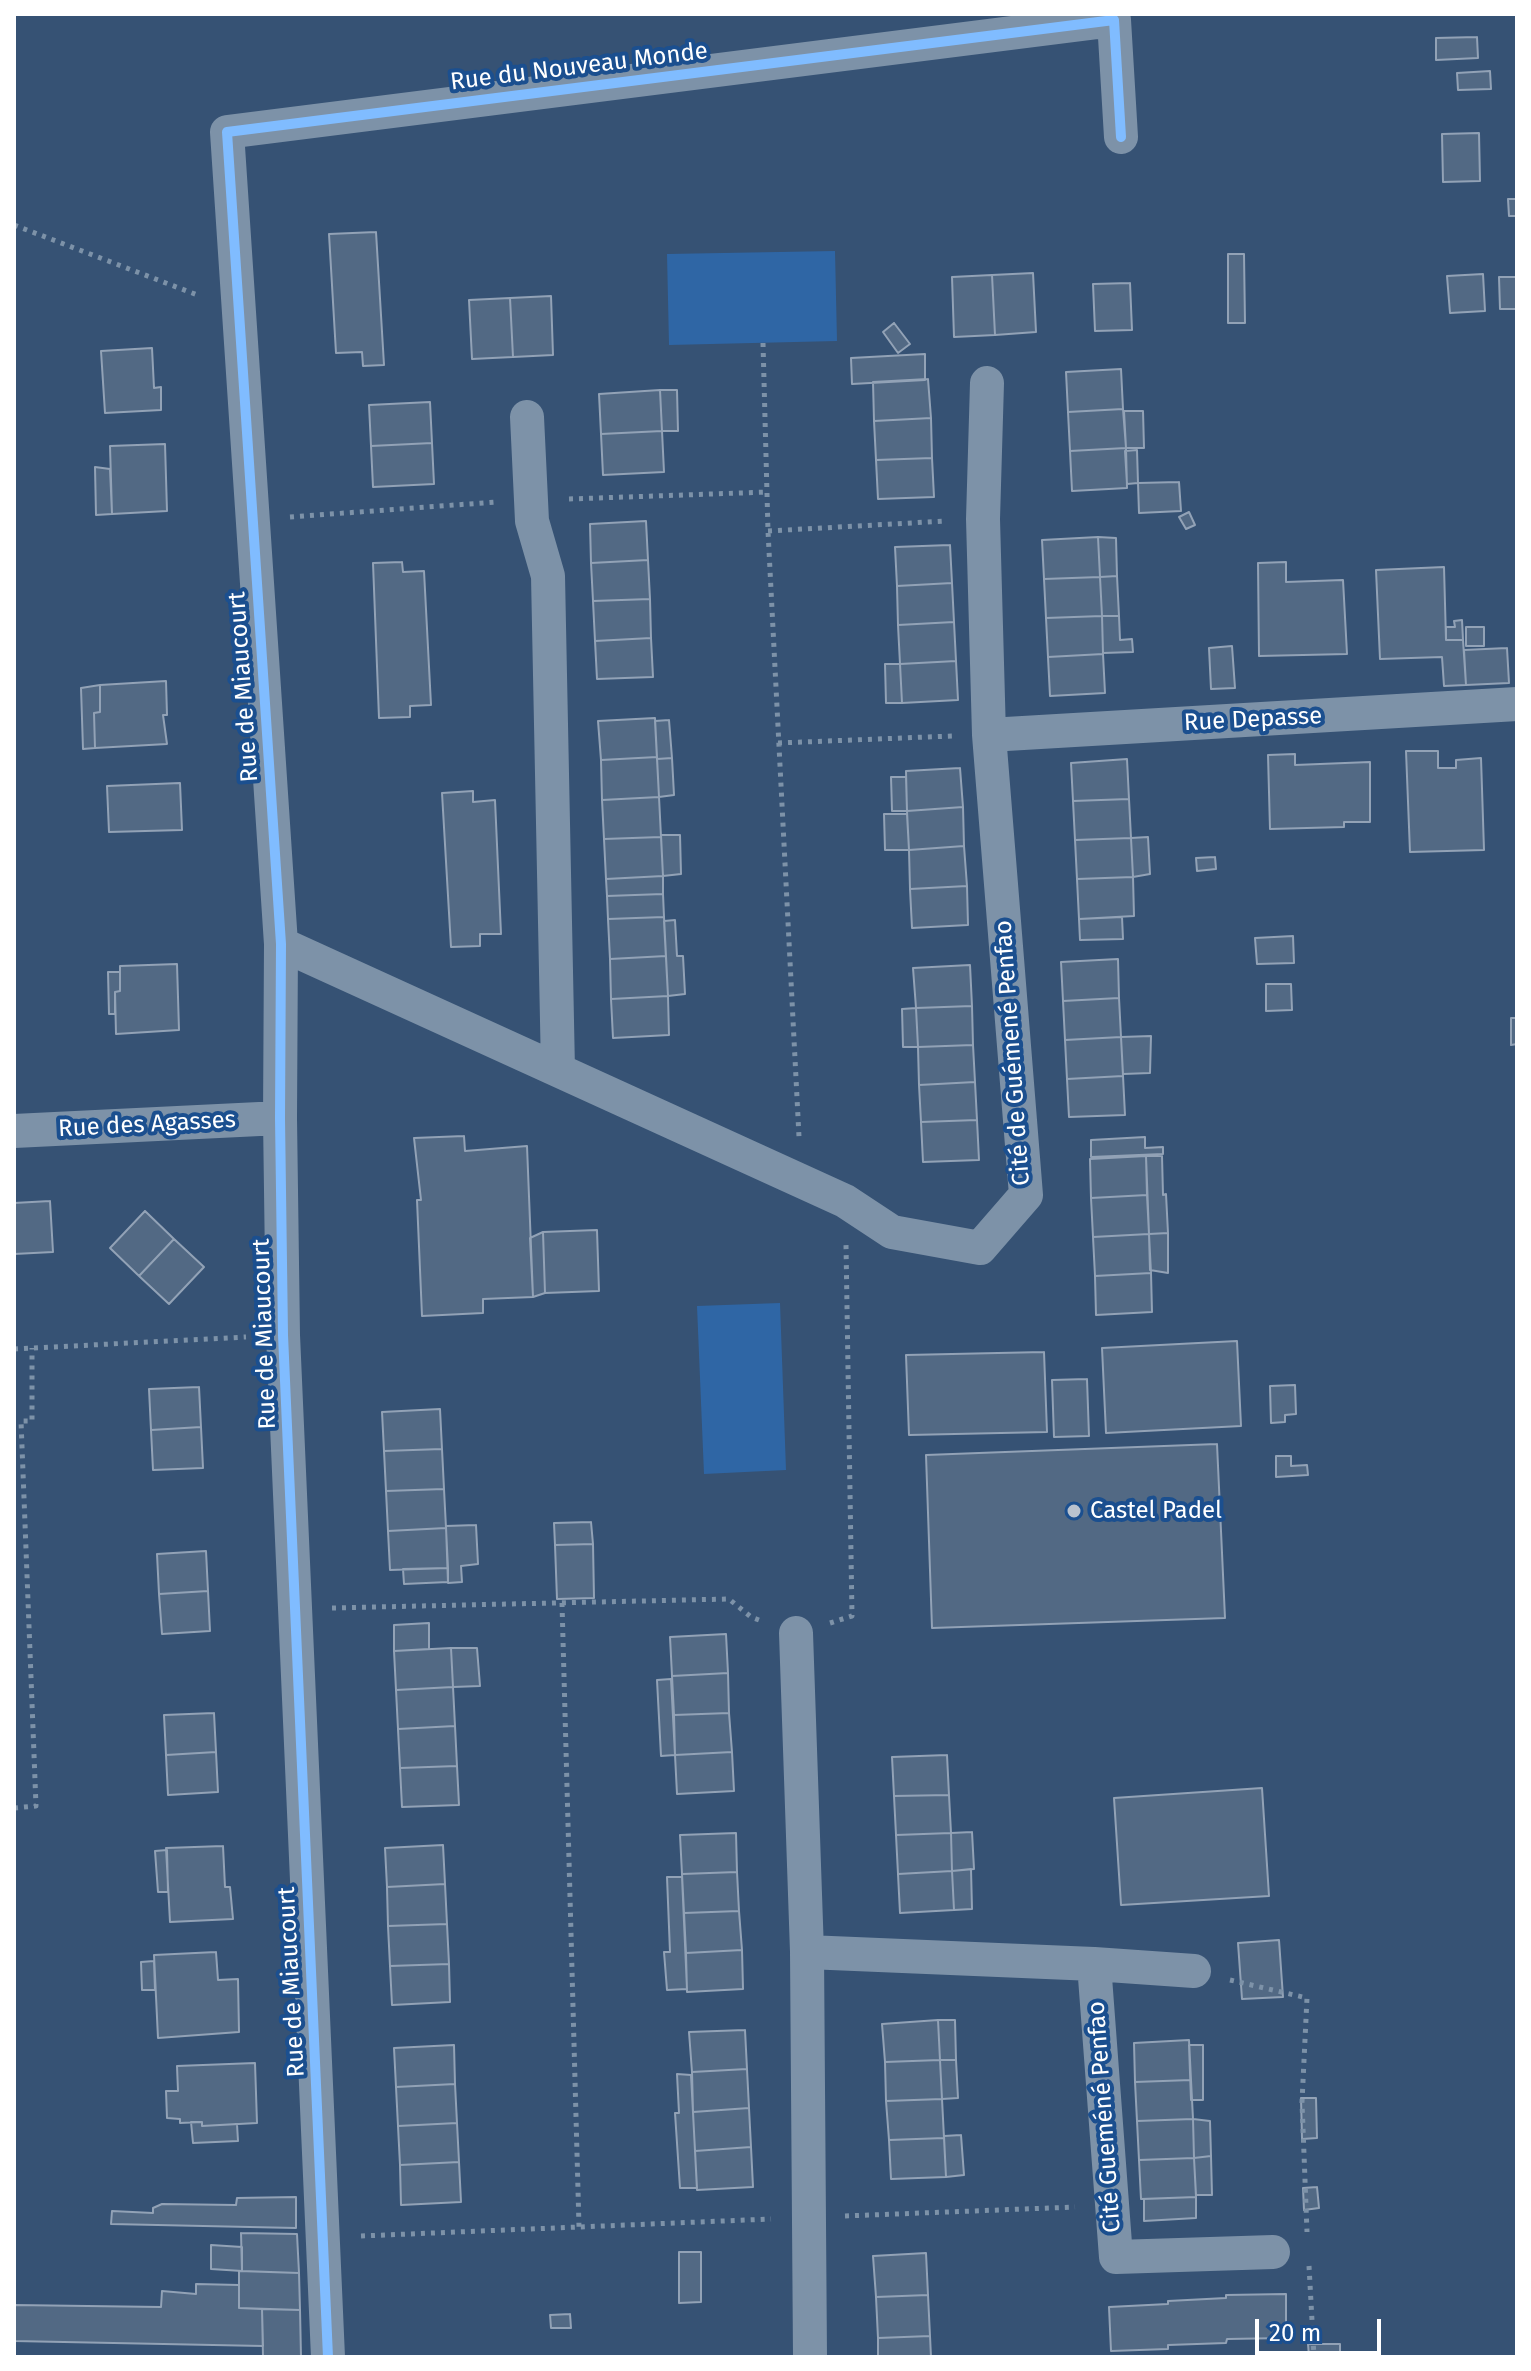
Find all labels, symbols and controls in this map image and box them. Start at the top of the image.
street label: Rue du Nouveau Monde [449,37,709,97]
street label: Rue de Miaucourt [223,591,265,783]
street label: Rue Depasse [1183,702,1323,738]
street label: Cité de Guémené Penfao [989,919,1037,1187]
street label: Rue des Agasses [57,1106,237,1144]
street label: Rue de Miaucourt [247,1238,283,1430]
place label: Castel Padel [1090,1497,1222,1525]
marker: Castel Padel [1065,1502,1083,1520]
street label: Rue de Miaucourt [273,1886,311,2078]
street label: Cité Gueméné Penfao [1083,2000,1127,2234]
scale bar [1259,2303,1385,2353]
text: 20 m [1269,2319,1321,2347]

